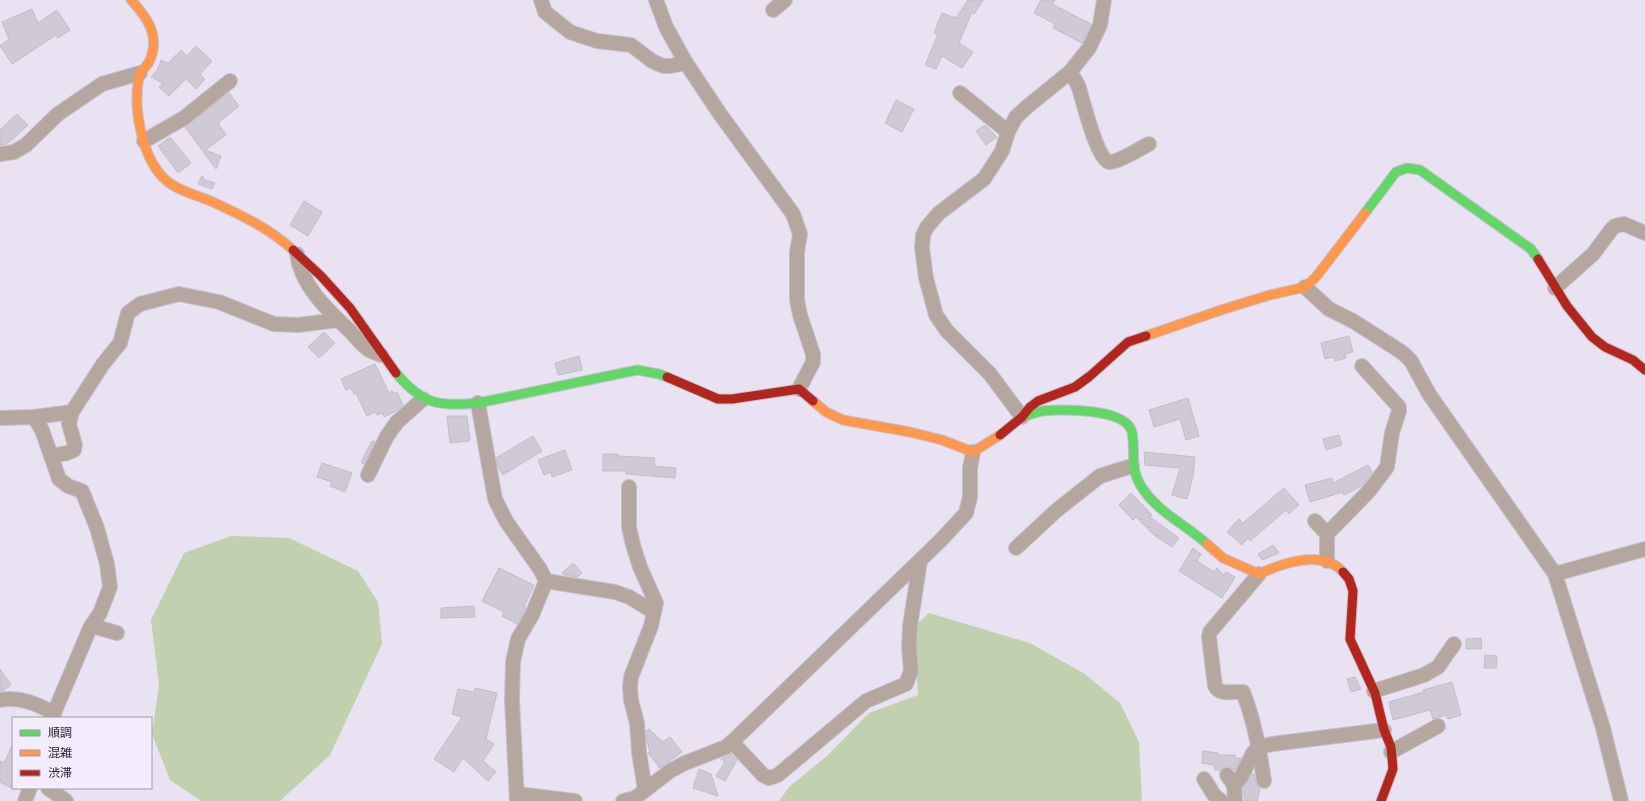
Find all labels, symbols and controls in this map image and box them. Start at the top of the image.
legend [12,717,152,789]
text: 順調 [48,726,72,740]
text: 混雑 [48,746,72,760]
text: 渋滞 [48,766,72,780]

